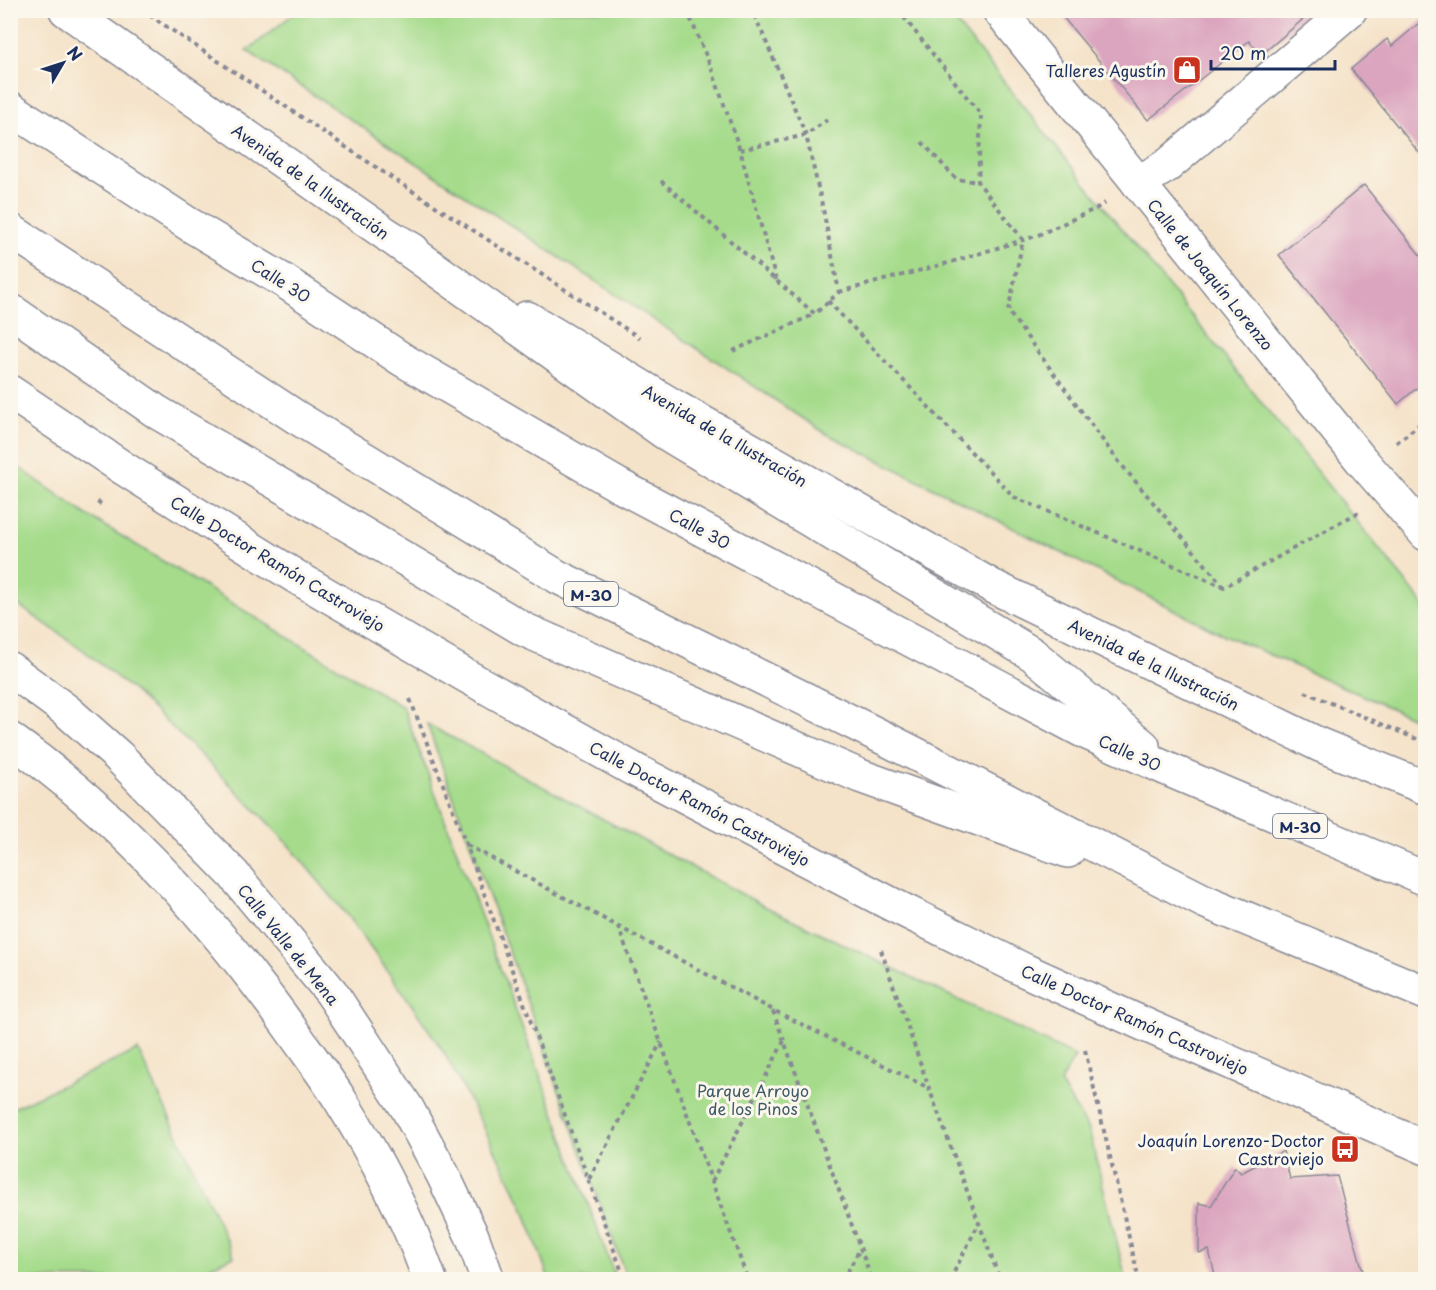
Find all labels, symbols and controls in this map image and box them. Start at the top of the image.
north arrow [33,33,93,93]
scale bar [1211,33,1336,71]
text: 20 m [1220,39,1266,66]
text: N [62,40,89,65]
shop icon: Talleres Agustín [1171,54,1203,86]
place label: Talleres Agustín [1045,58,1166,82]
street label: Avenida de la Ilustración [227,117,395,245]
street label: Calle de Joaquín Lorenzo [1142,193,1280,355]
street label: Calle 30 [247,252,315,308]
street label: Avenida de la Ilustración [638,378,812,492]
street label: Calle Doctor Ramón Castroviejo [166,489,390,637]
street label: Calle 30 [665,502,735,554]
road number: M-30 [564,582,618,606]
street label: Avenida de la Ilustración [1065,612,1243,716]
street label: Calle 30 [1095,728,1165,776]
street label: Calle Doctor Ramón Castroviejo [585,734,815,872]
road number: M-30 [1273,814,1327,838]
street label: Calle Valle de Mena [233,878,345,1010]
street label: Calle Doctor Ramón Castroviejo [1017,958,1253,1080]
park label: Parque Arroyo de los Pinos [697,1078,809,1120]
place label: Joaquín Lorenzo-Doctor Castroviejo [1138,1128,1325,1170]
bus stop icon: Joaquín Lorenzo-Doctor Castroviejo [1329,1133,1361,1165]

